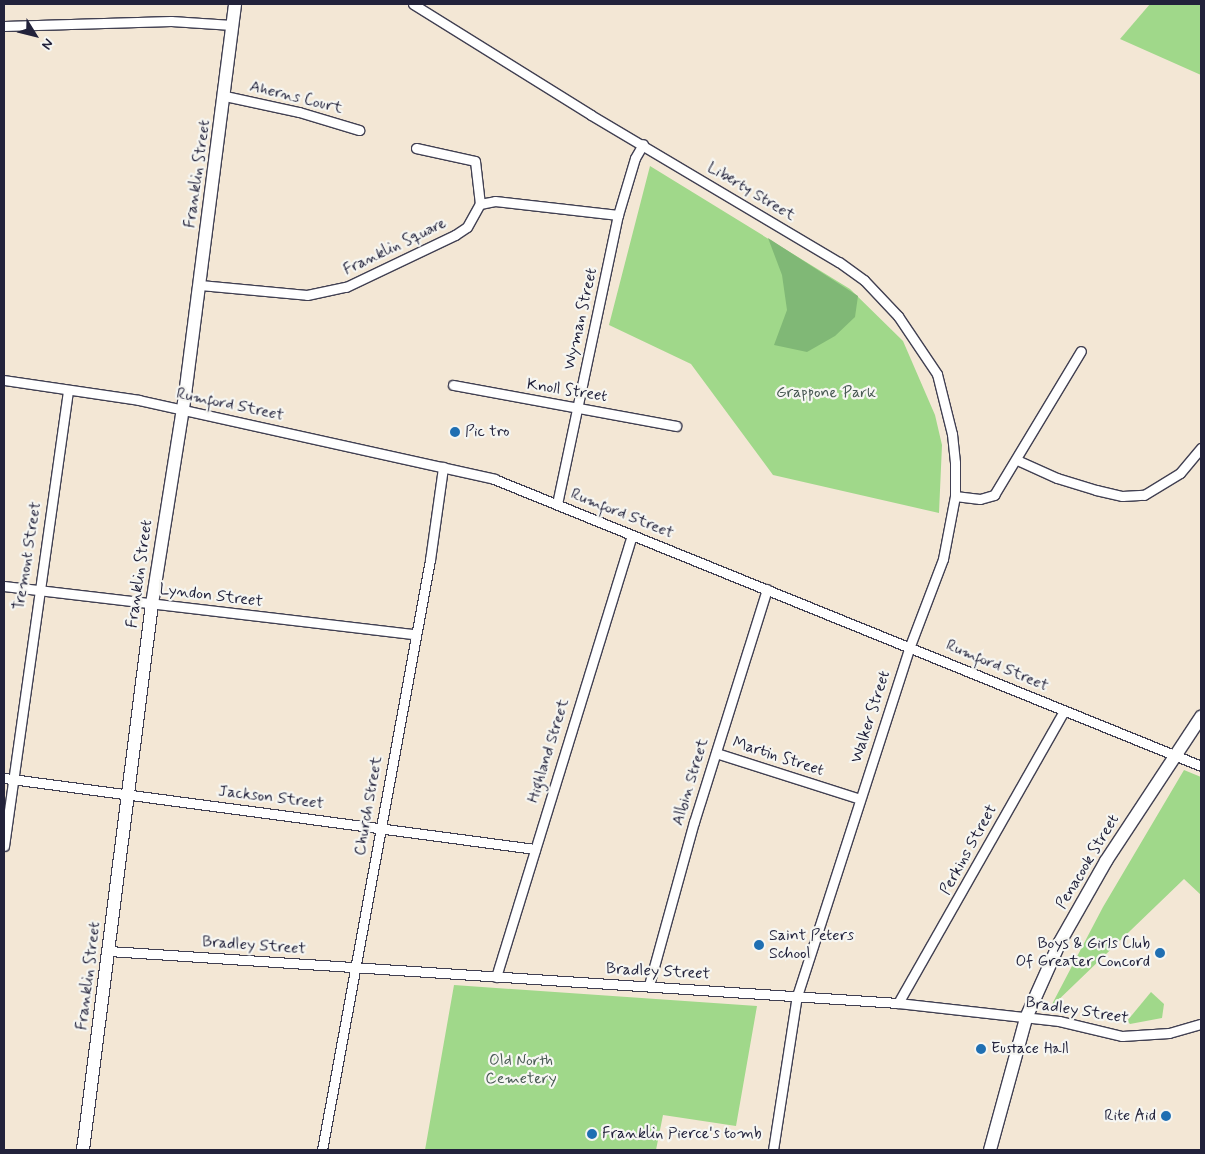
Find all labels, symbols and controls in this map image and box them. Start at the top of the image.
north arrow [10,10,60,60]
text: N [37,35,57,53]
street label: Aherns Court [248,77,344,119]
street label: Franklin Street [181,117,215,231]
street label: Liberty Street [704,158,798,226]
street label: Franklin Square [340,214,450,280]
street label: Wyman Street [560,265,602,373]
street label: Knoll Street [524,375,610,407]
park label: Grappone Park [777,383,875,403]
street label: Rumford Street [175,384,285,426]
place label: Pic tro [465,422,511,442]
marker: Pic tro [449,426,461,438]
street label: Rumford Street [568,485,676,543]
street label: Tremont Street [10,501,46,611]
street label: Franklin Street [123,517,157,631]
street label: Lyndon Street [159,580,263,612]
street label: Rumford Street [943,636,1051,696]
street label: Walker Street [847,667,895,767]
street label: Highland Street [524,697,574,805]
street label: Martin Street [729,733,827,781]
street label: Albin Street [669,736,713,828]
street label: Church Street [351,755,387,857]
street label: Jackson Street [217,782,325,814]
street label: Perkins Street [936,802,1002,898]
street label: Penacook Street [1052,810,1124,914]
street label: Franklin Street [73,919,105,1033]
place label: Saint Peters School [769,926,854,964]
street label: Bradley Street [202,933,306,959]
place label: Boys & Girls Club Of Greater Concord [1016,934,1150,972]
marker: Saint Peters School [753,939,765,951]
marker: Boys & Girls Club Of Greater Concord [1154,947,1166,959]
street label: Bradley Street [606,960,710,984]
street label: Bradley Street [1025,993,1129,1029]
place label: Eustace Hall [991,1039,1069,1059]
marker: Eustace Hall [975,1043,987,1055]
park label: Old North Cemetery [485,1051,557,1089]
place label: Rite Aid [1104,1106,1156,1126]
marker: Rite Aid [1160,1110,1172,1122]
place label: Franklin Pierce's tomb [602,1124,762,1144]
marker: Franklin Pierce's tomb [586,1128,598,1140]

